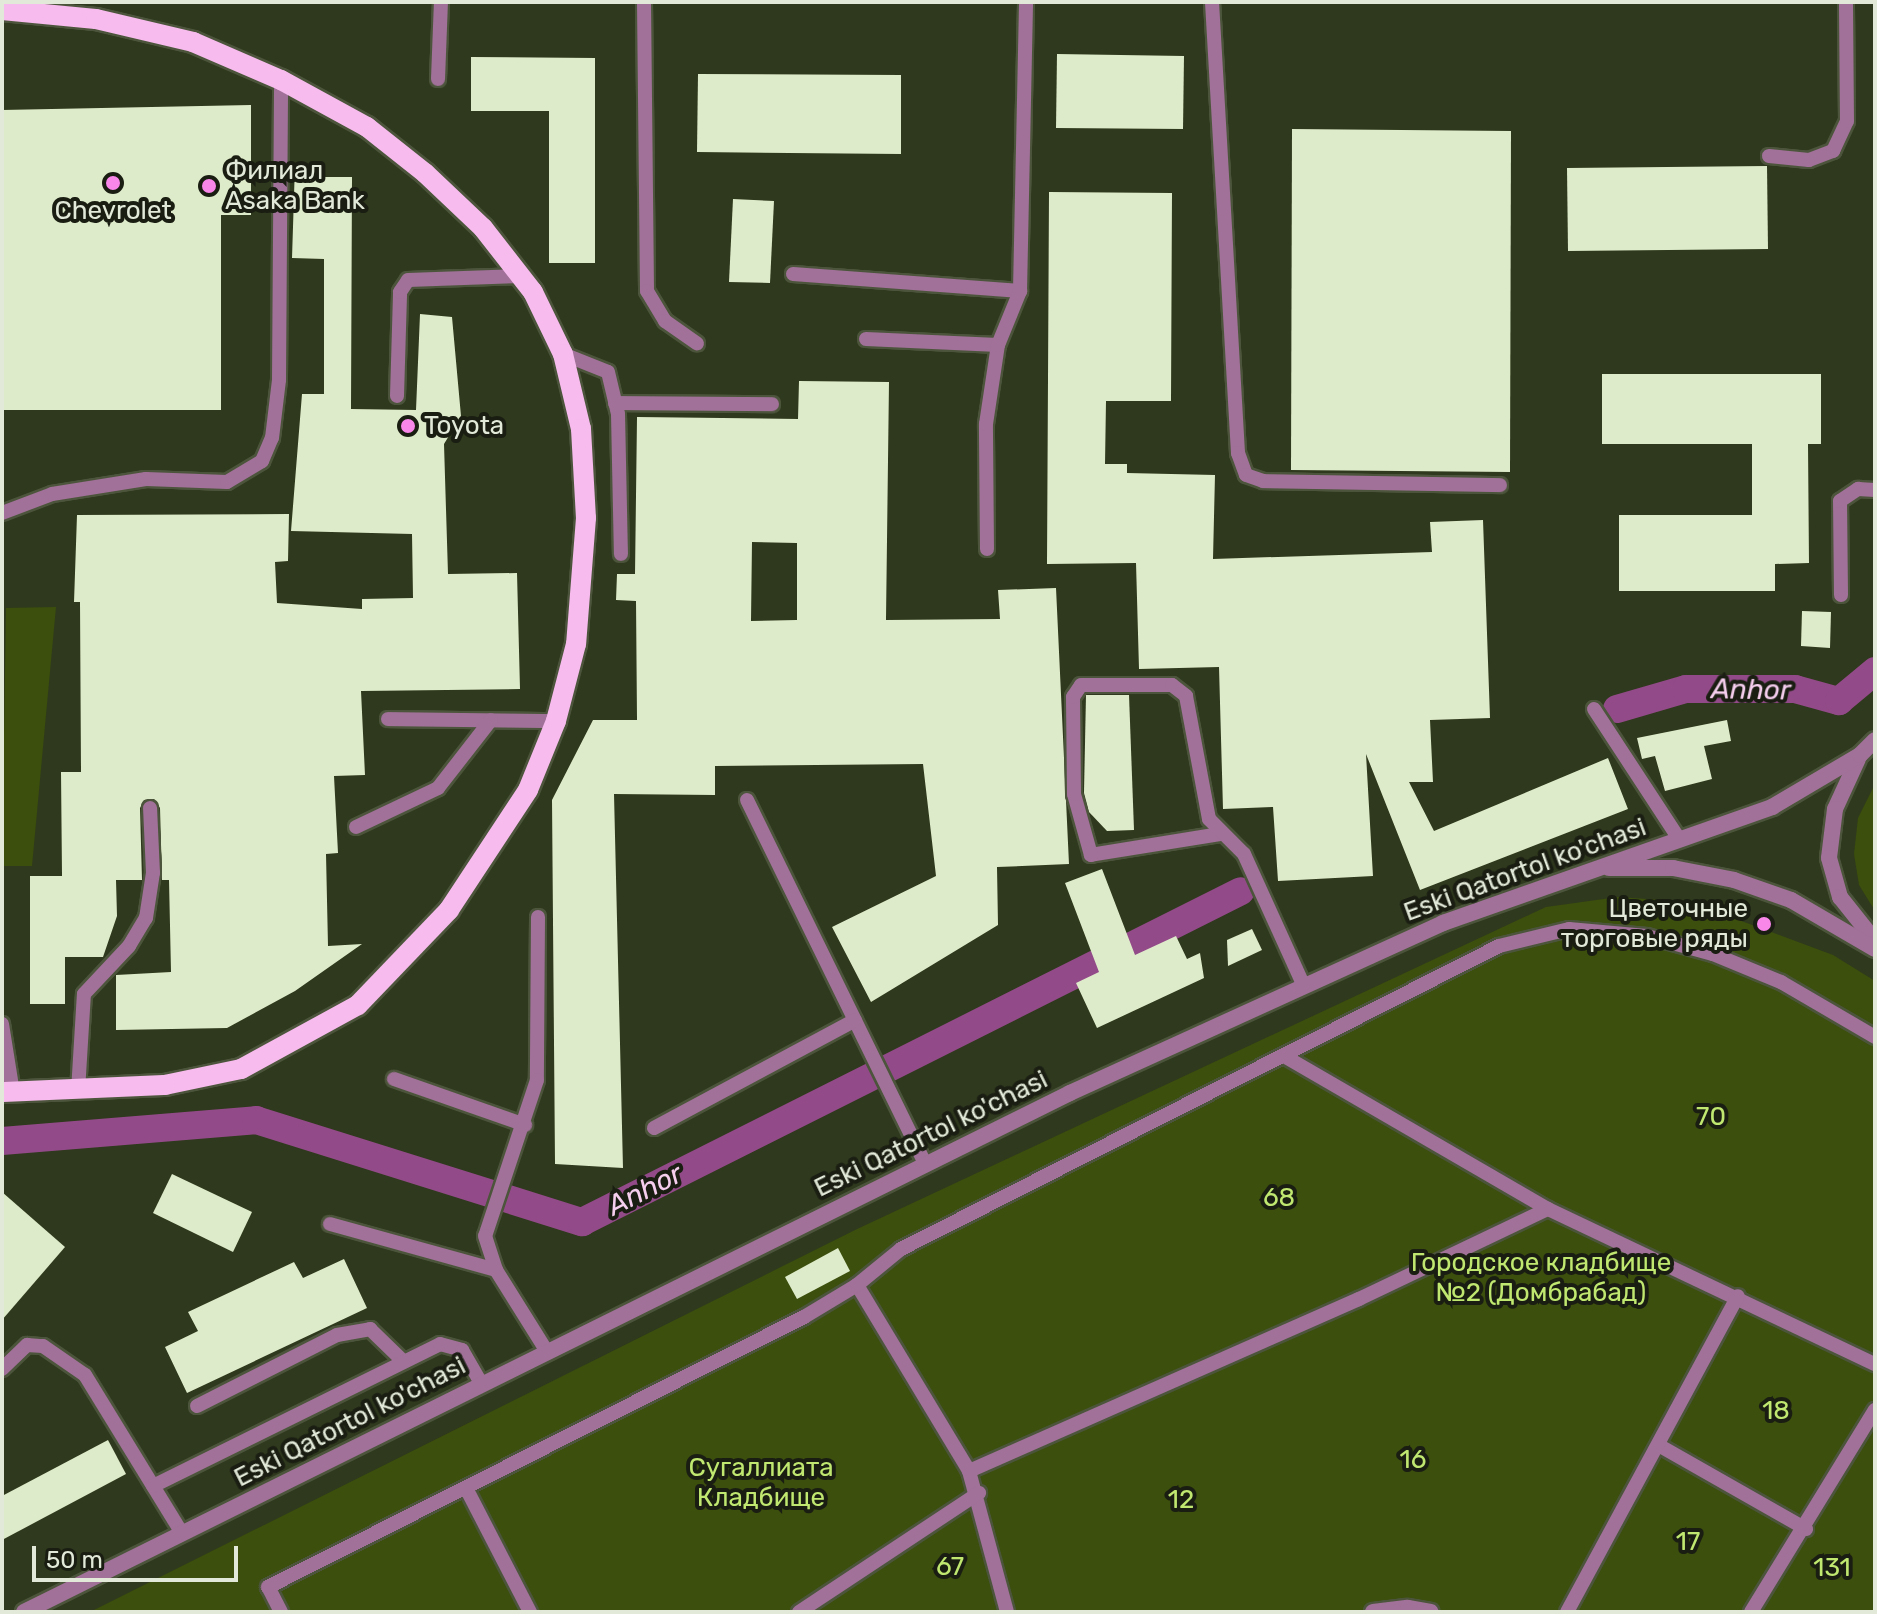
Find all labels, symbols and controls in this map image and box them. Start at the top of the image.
place label: Филиал Asaka Bank [225,155,365,216]
marker: Chevrolet [104,174,122,192]
marker: Филиал Asaka Bank [200,177,218,195]
place label: Chevrolet [54,195,172,227]
place label: Toyota [424,410,504,442]
marker: Toyota [399,417,417,435]
water label: Anhor [1711,673,1791,707]
street label: Eski Qatortol ko'chasi [1400,812,1650,928]
place label: Цветочные торговые ряды [1561,893,1748,954]
marker: Цветочные торговые ряды [1755,915,1773,933]
street label: Eski Qatortol ko'chasi [809,1064,1053,1204]
park label: 70 [1696,1101,1726,1133]
water label: Anhor [602,1157,688,1223]
park label: 68 [1263,1182,1295,1214]
park label: Городское кладбище №2 (Домбрабад) [1411,1247,1671,1308]
street label: Eski Qatortol ko'chasi [229,1350,471,1494]
park label: 18 [1762,1395,1790,1427]
park label: 16 [1400,1444,1426,1476]
park label: Сугаллиата Кладбище [688,1452,834,1514]
park label: 12 [1168,1484,1194,1516]
park label: 17 [1676,1526,1700,1558]
scale bar [36,1530,242,1580]
text: 50 m [46,1546,103,1574]
park label: 67 [936,1551,964,1583]
park label: 131 [1813,1552,1851,1584]

